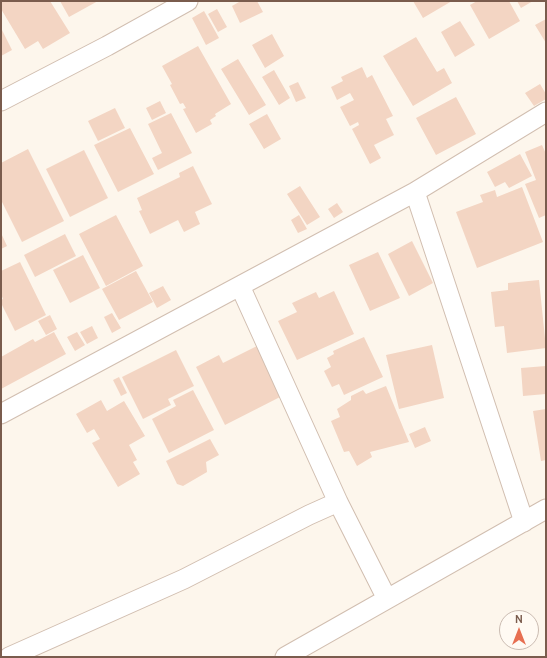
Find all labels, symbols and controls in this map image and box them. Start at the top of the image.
north arrow [499,610,539,650]
text: N [515,612,523,626]

